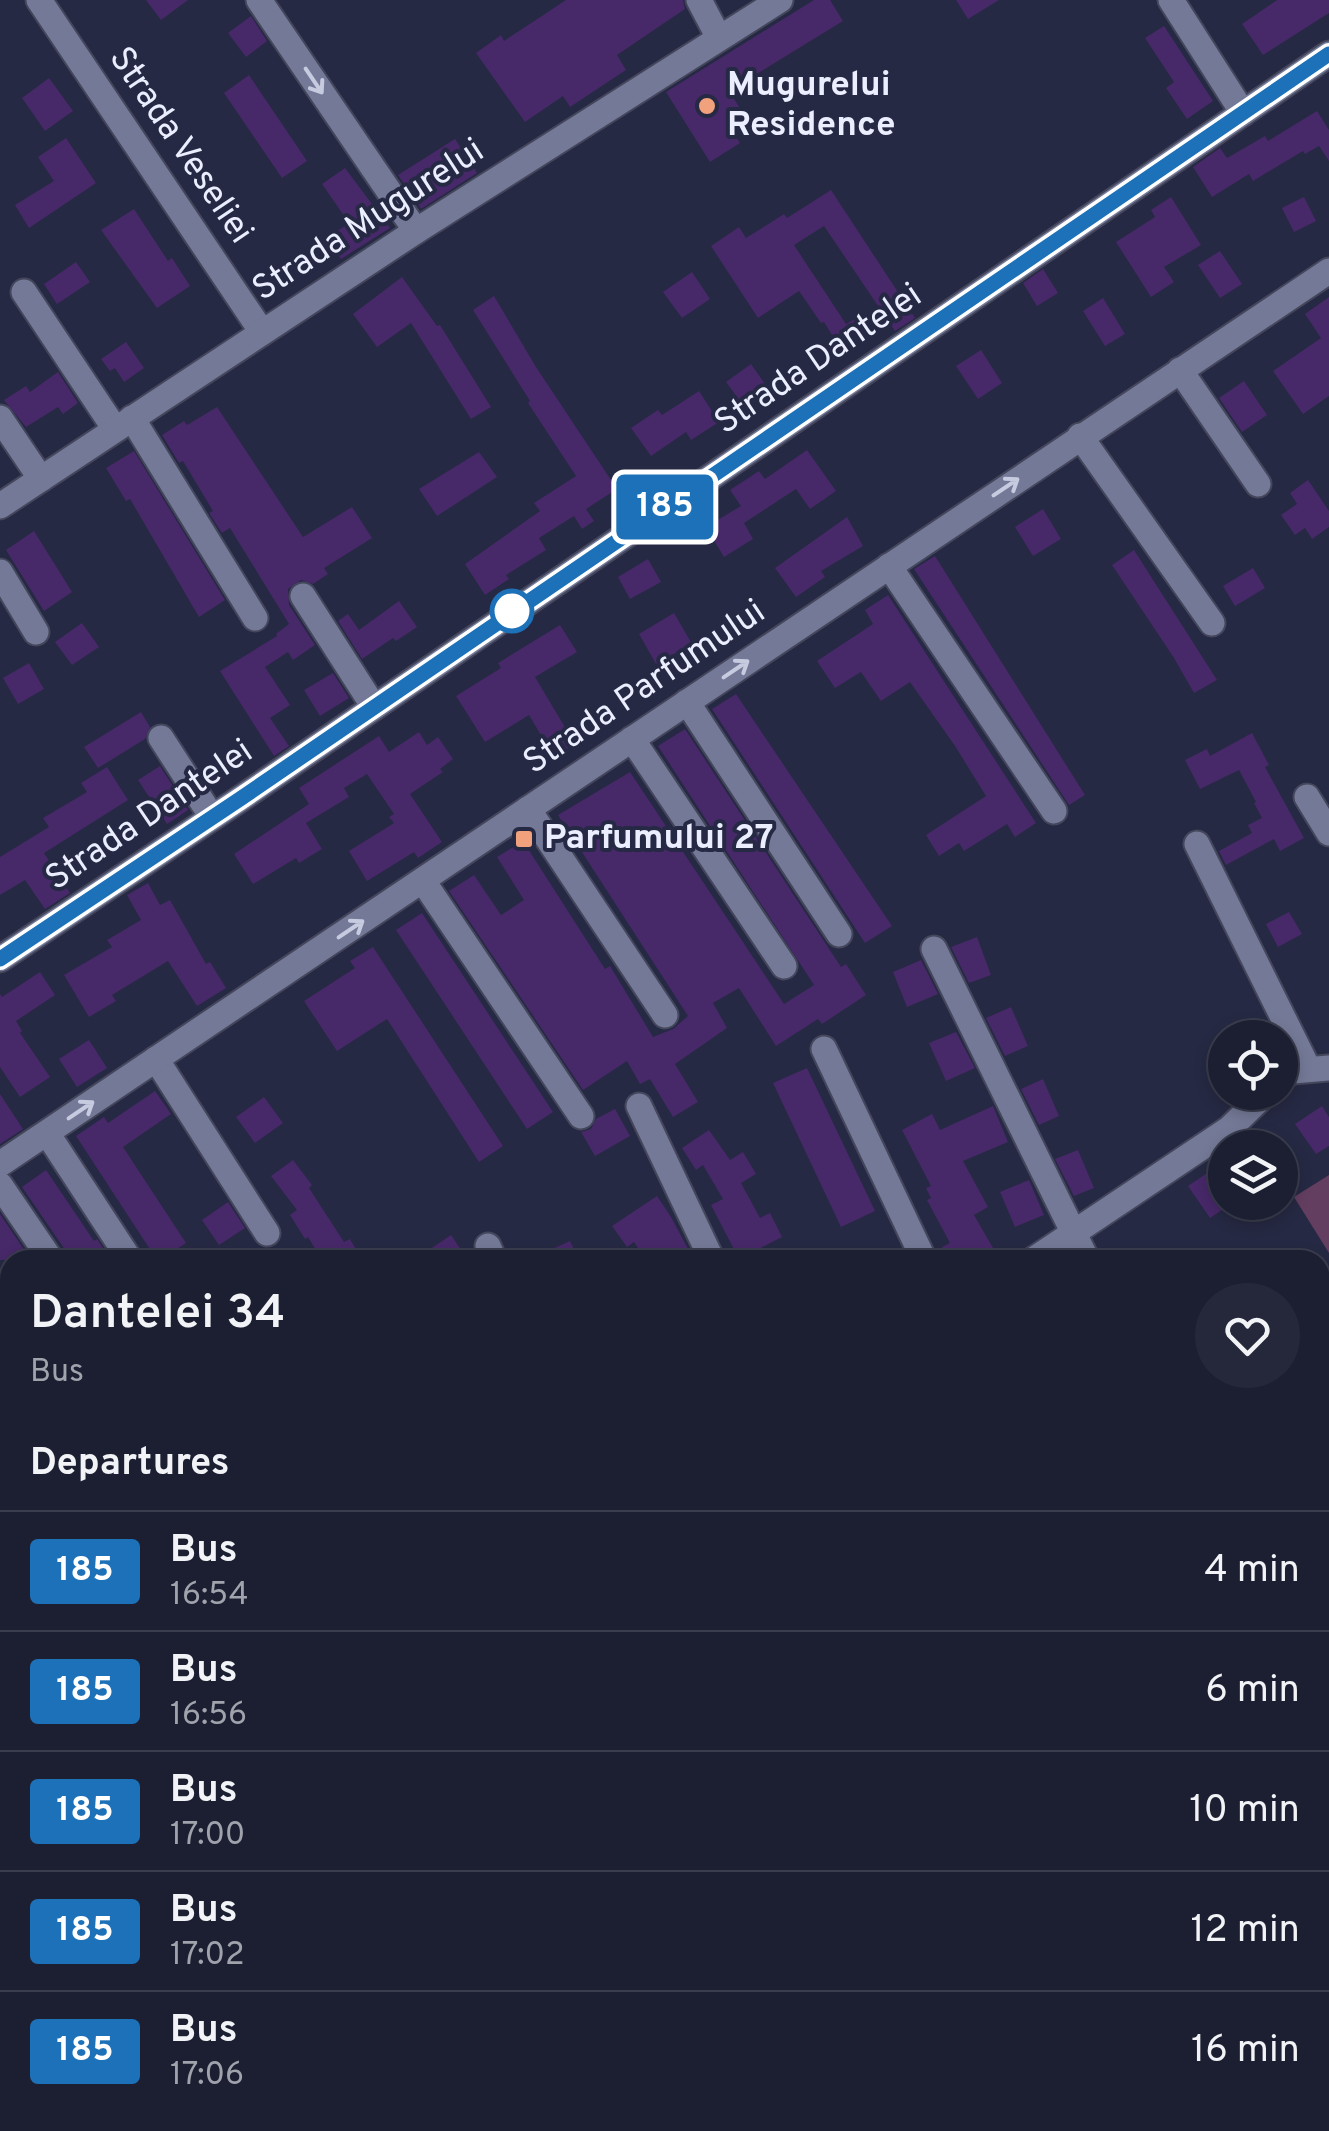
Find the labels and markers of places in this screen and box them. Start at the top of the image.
place label: Mugurelui Residence [727,64,895,148]
marker: Mugurelui Residence [696,95,718,117]
unlabelled marker [491,590,533,632]
place label: Parfumului 27 [544,817,774,861]
marker: Parfumului 27 [513,828,535,850]

